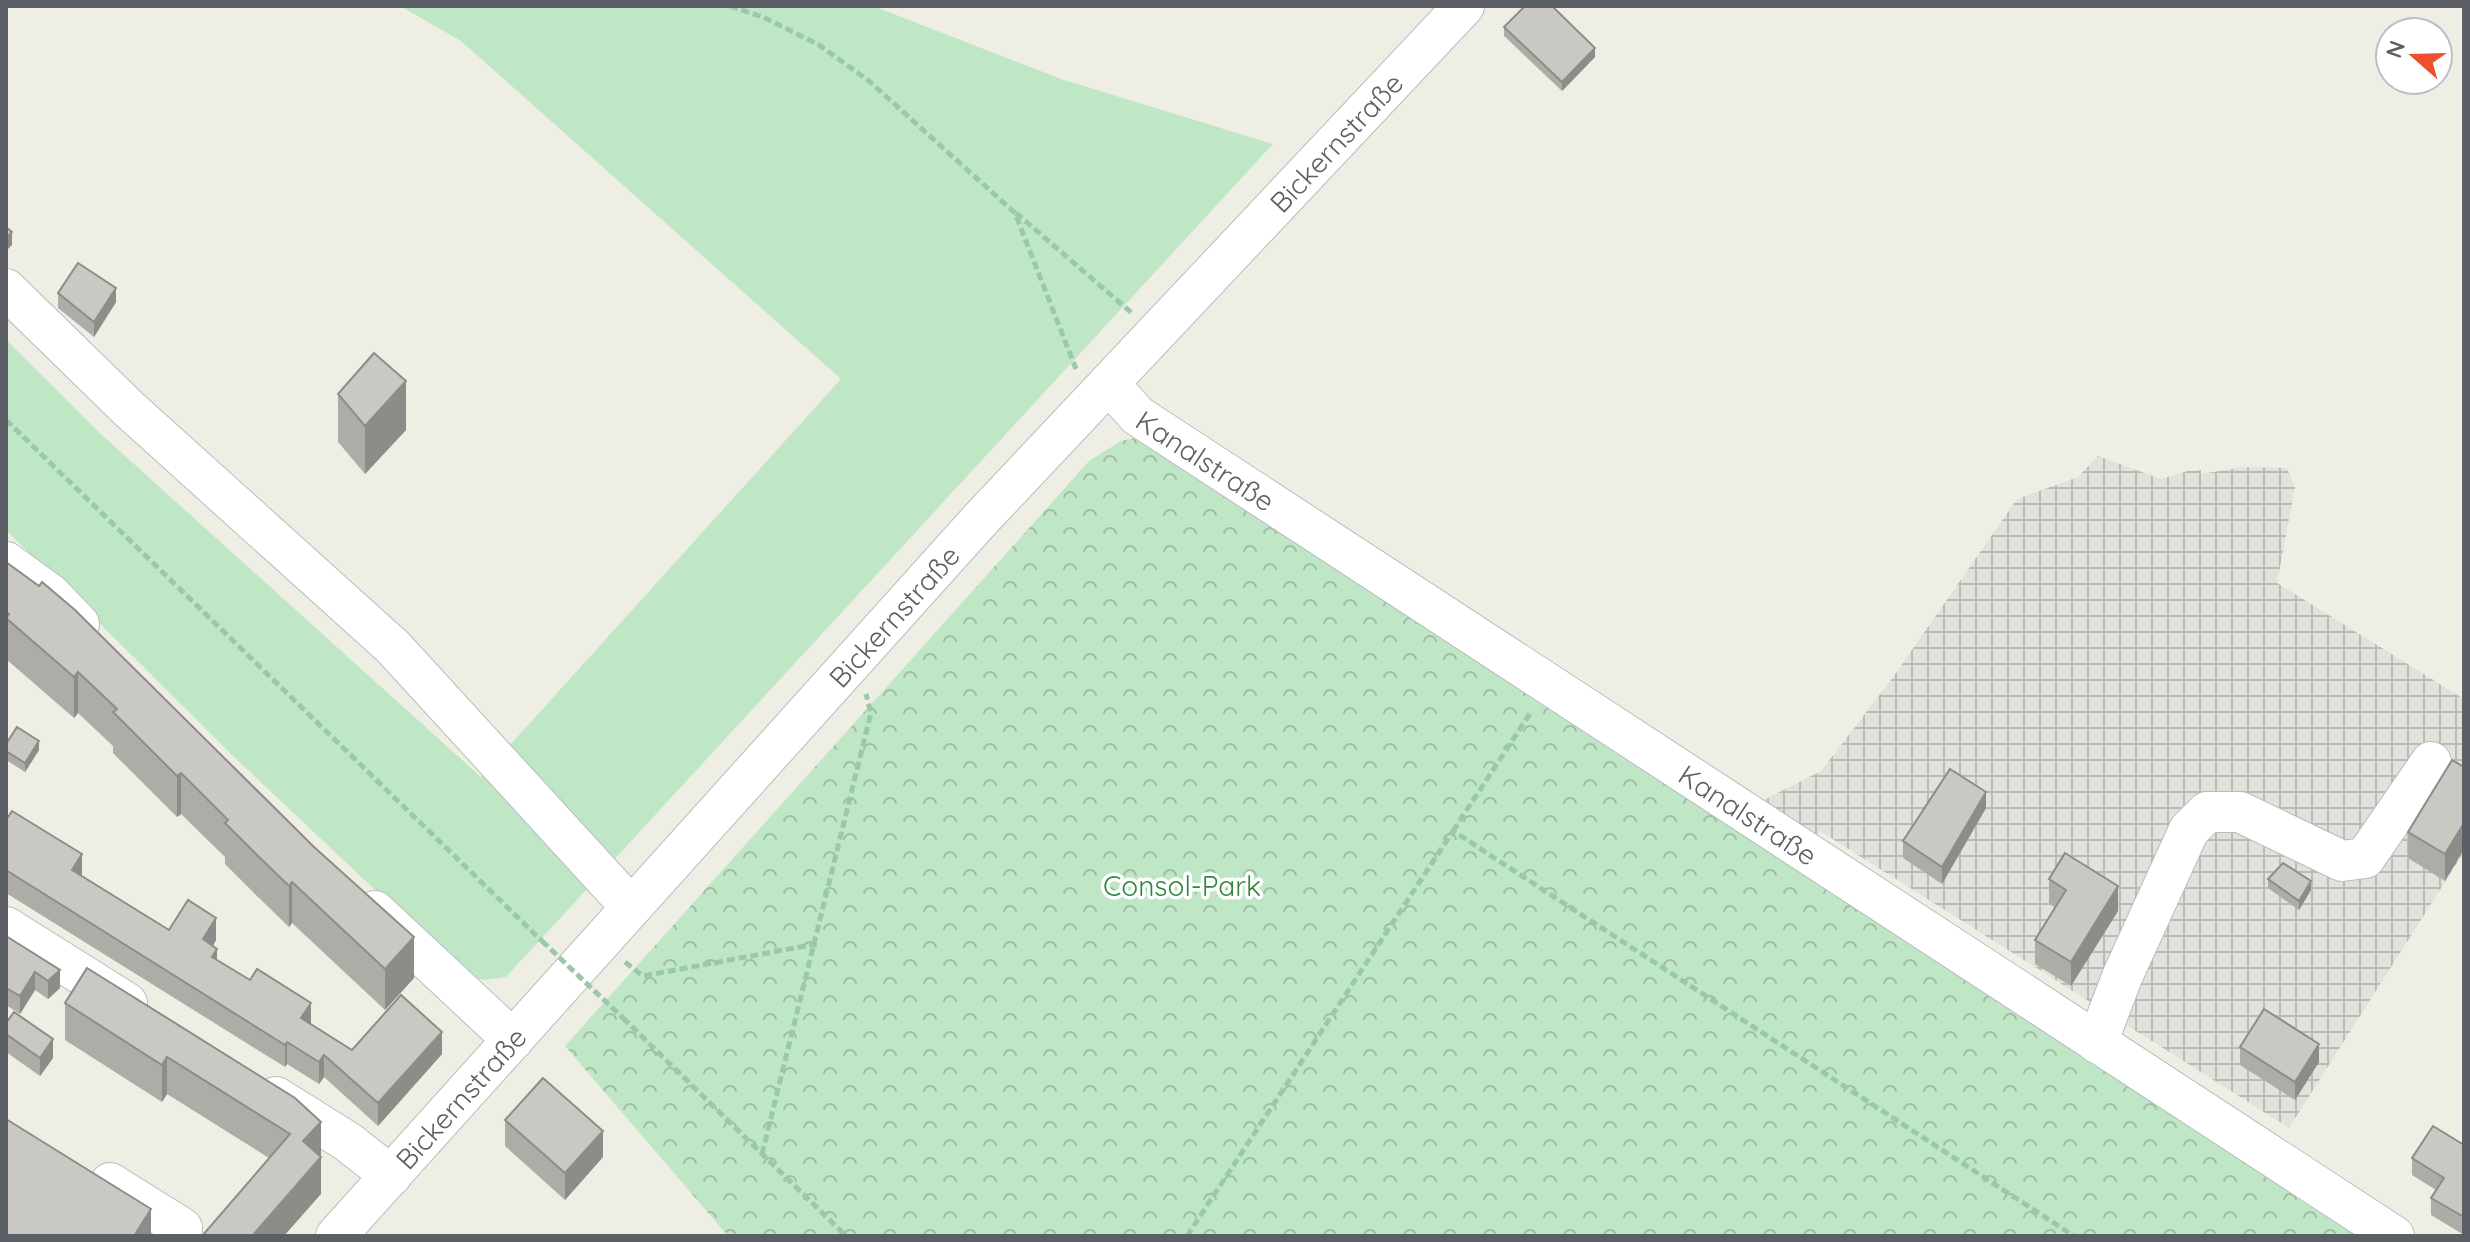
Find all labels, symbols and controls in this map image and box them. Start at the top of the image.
north arrow [2374,16,2454,96]
text: N [2379,37,2411,62]
street label: Bickernstraße [1262,65,1410,219]
street label: Kanalstraße [1130,402,1282,518]
street label: Bickernstraße [821,538,966,694]
street label: Kanalstraße [1672,756,1824,872]
park label: Consol-Park [1103,868,1261,903]
street label: Bickernstraße [388,1020,533,1176]

